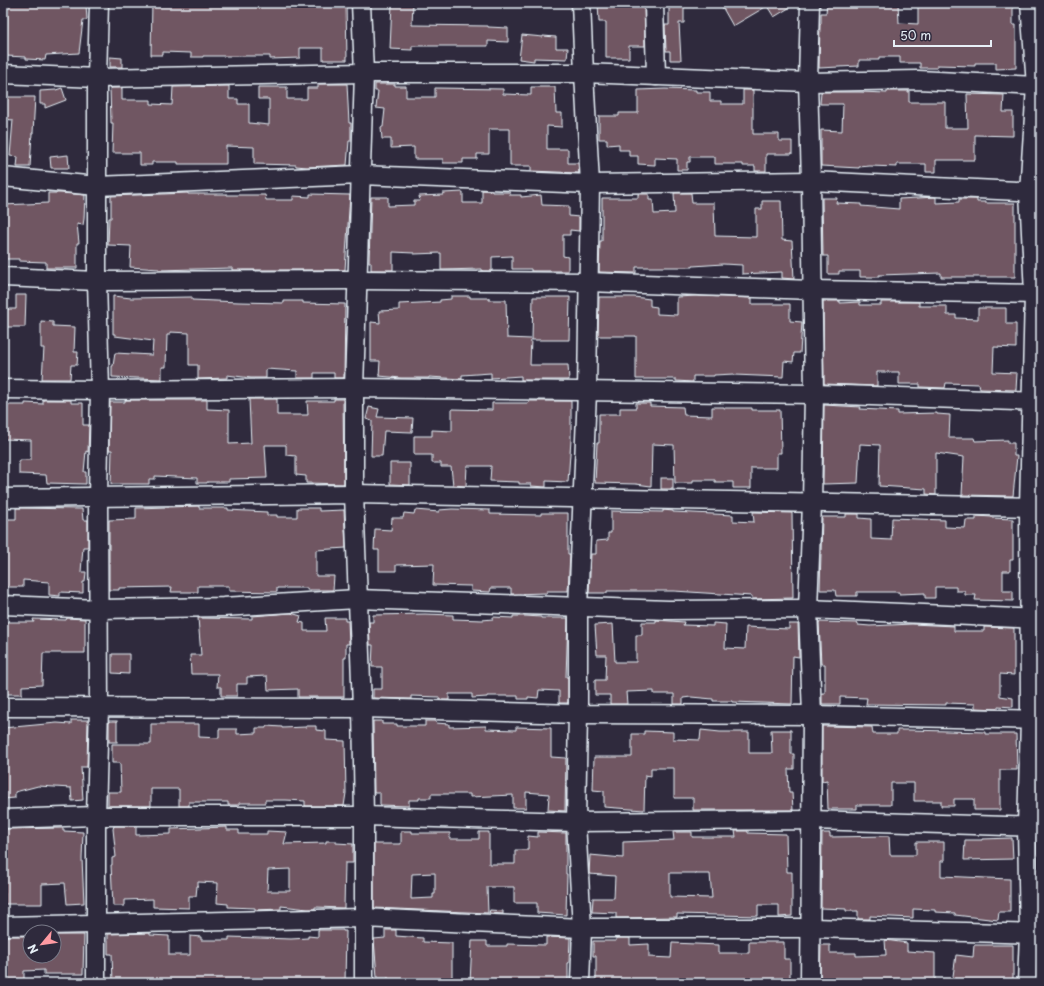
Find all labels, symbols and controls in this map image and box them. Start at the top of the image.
scale bar [894,22,991,48]
text: 50 m [900,26,931,44]
north arrow [22,924,62,964]
text: N [23,941,42,957]

